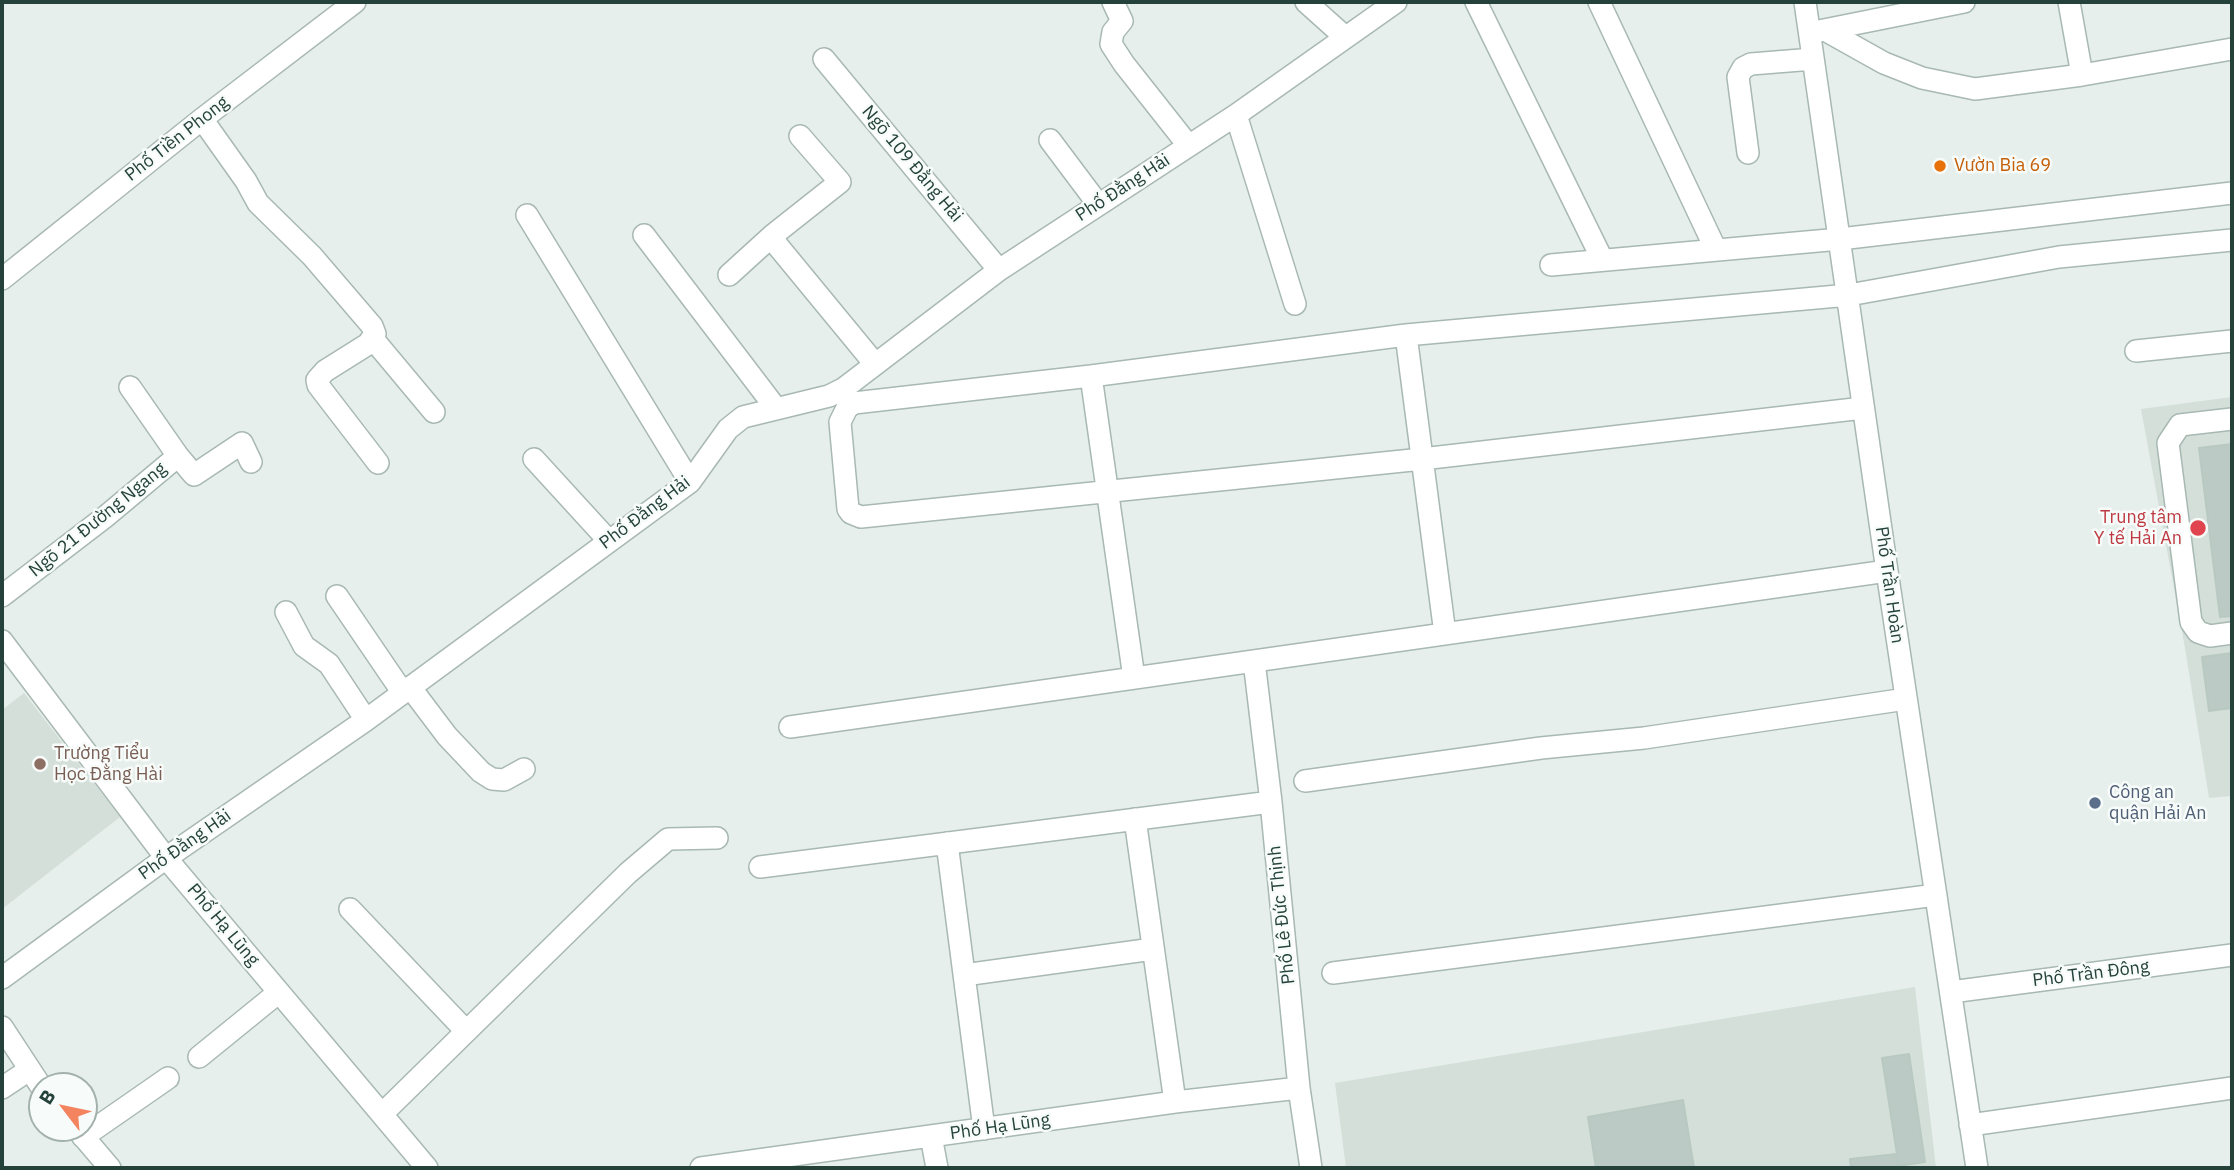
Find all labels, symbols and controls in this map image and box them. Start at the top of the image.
street label: Phố Tiền Phong [121,92,233,186]
street label: Ngõ 109 Đằng Hải [857,101,967,227]
street label: Phố Đằng Hải [1072,150,1174,226]
place label: Vườn Bia 69 [1954,155,2051,177]
marker: Vườn Bia 69 [1932,158,1948,174]
street label: Ngõ 21 Đường Ngang [25,458,171,582]
street label: Phố Đằng Hải [595,472,695,554]
place label: Trung tâm Y tế Hải An [2094,507,2182,550]
marker: Trung tâm Y tế Hải An [2188,518,2208,538]
street label: Phố Trần Hoàn [1870,525,1908,645]
place label: Trường Tiểu Học Đằng Hài [54,743,163,786]
marker: Trường Tiểu Học Đằng Hài [32,756,48,772]
place label: Công an quận Hải An [2109,782,2207,824]
marker: Công an quận Hải An [2087,795,2103,811]
street label: Phố Đằng Hải [135,805,235,885]
street label: Phố Lê Đức Thịnh [1264,844,1300,986]
street label: Phố Hạ Lũng [182,879,264,971]
street label: Phố Trần Đông [2031,956,2151,992]
north arrow [28,1072,98,1142]
text: B [33,1085,60,1109]
street label: Phố Hạ Lũng [949,1109,1051,1145]

